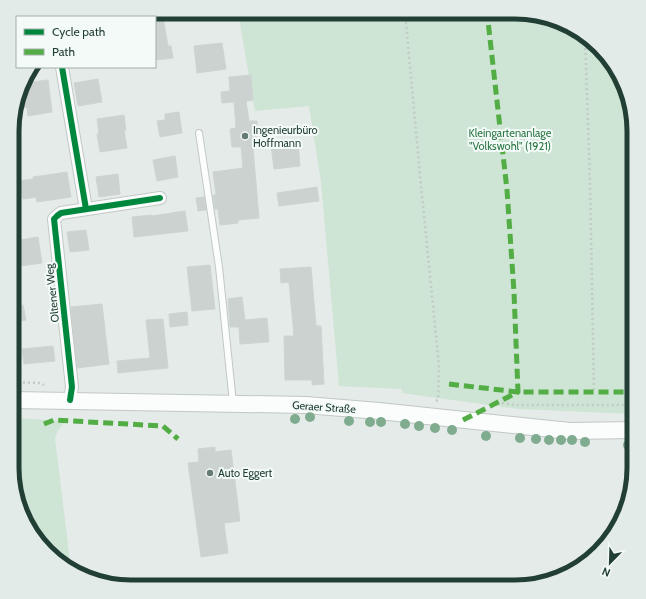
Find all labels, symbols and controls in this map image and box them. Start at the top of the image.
legend [16,16,156,68]
text: Cycle path [52,24,105,39]
text: Path [52,44,75,59]
place label: Ingenieurbüro Hoffmann [253,123,318,150]
park label: Kleingartenanlage "Volkswohl" (1921) [469,126,552,153]
marker: Ingenieurbüro Hoffmann [240,131,250,141]
street label: Oltener Weg [42,262,62,323]
street label: Geraer Straße [292,398,357,416]
place label: Auto Eggert [218,466,273,480]
marker: Auto Eggert [205,468,215,478]
north arrow [590,543,630,583]
text: N [600,564,612,580]

